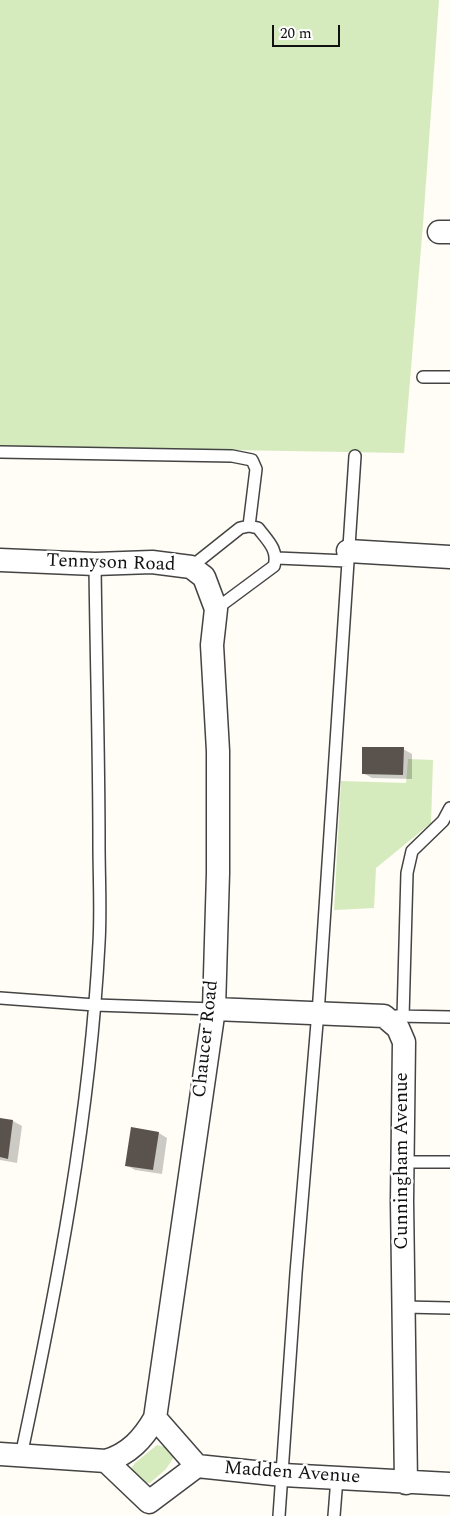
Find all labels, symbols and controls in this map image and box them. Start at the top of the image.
scale bar [275,15,342,47]
text: 20 m [280,22,312,45]
street label: Tennyson Road [46,550,176,578]
street label: Chaucer Road [189,979,225,1099]
street label: Cunningham Avenue [392,1072,414,1250]
street label: Madden Avenue [223,1458,361,1490]

